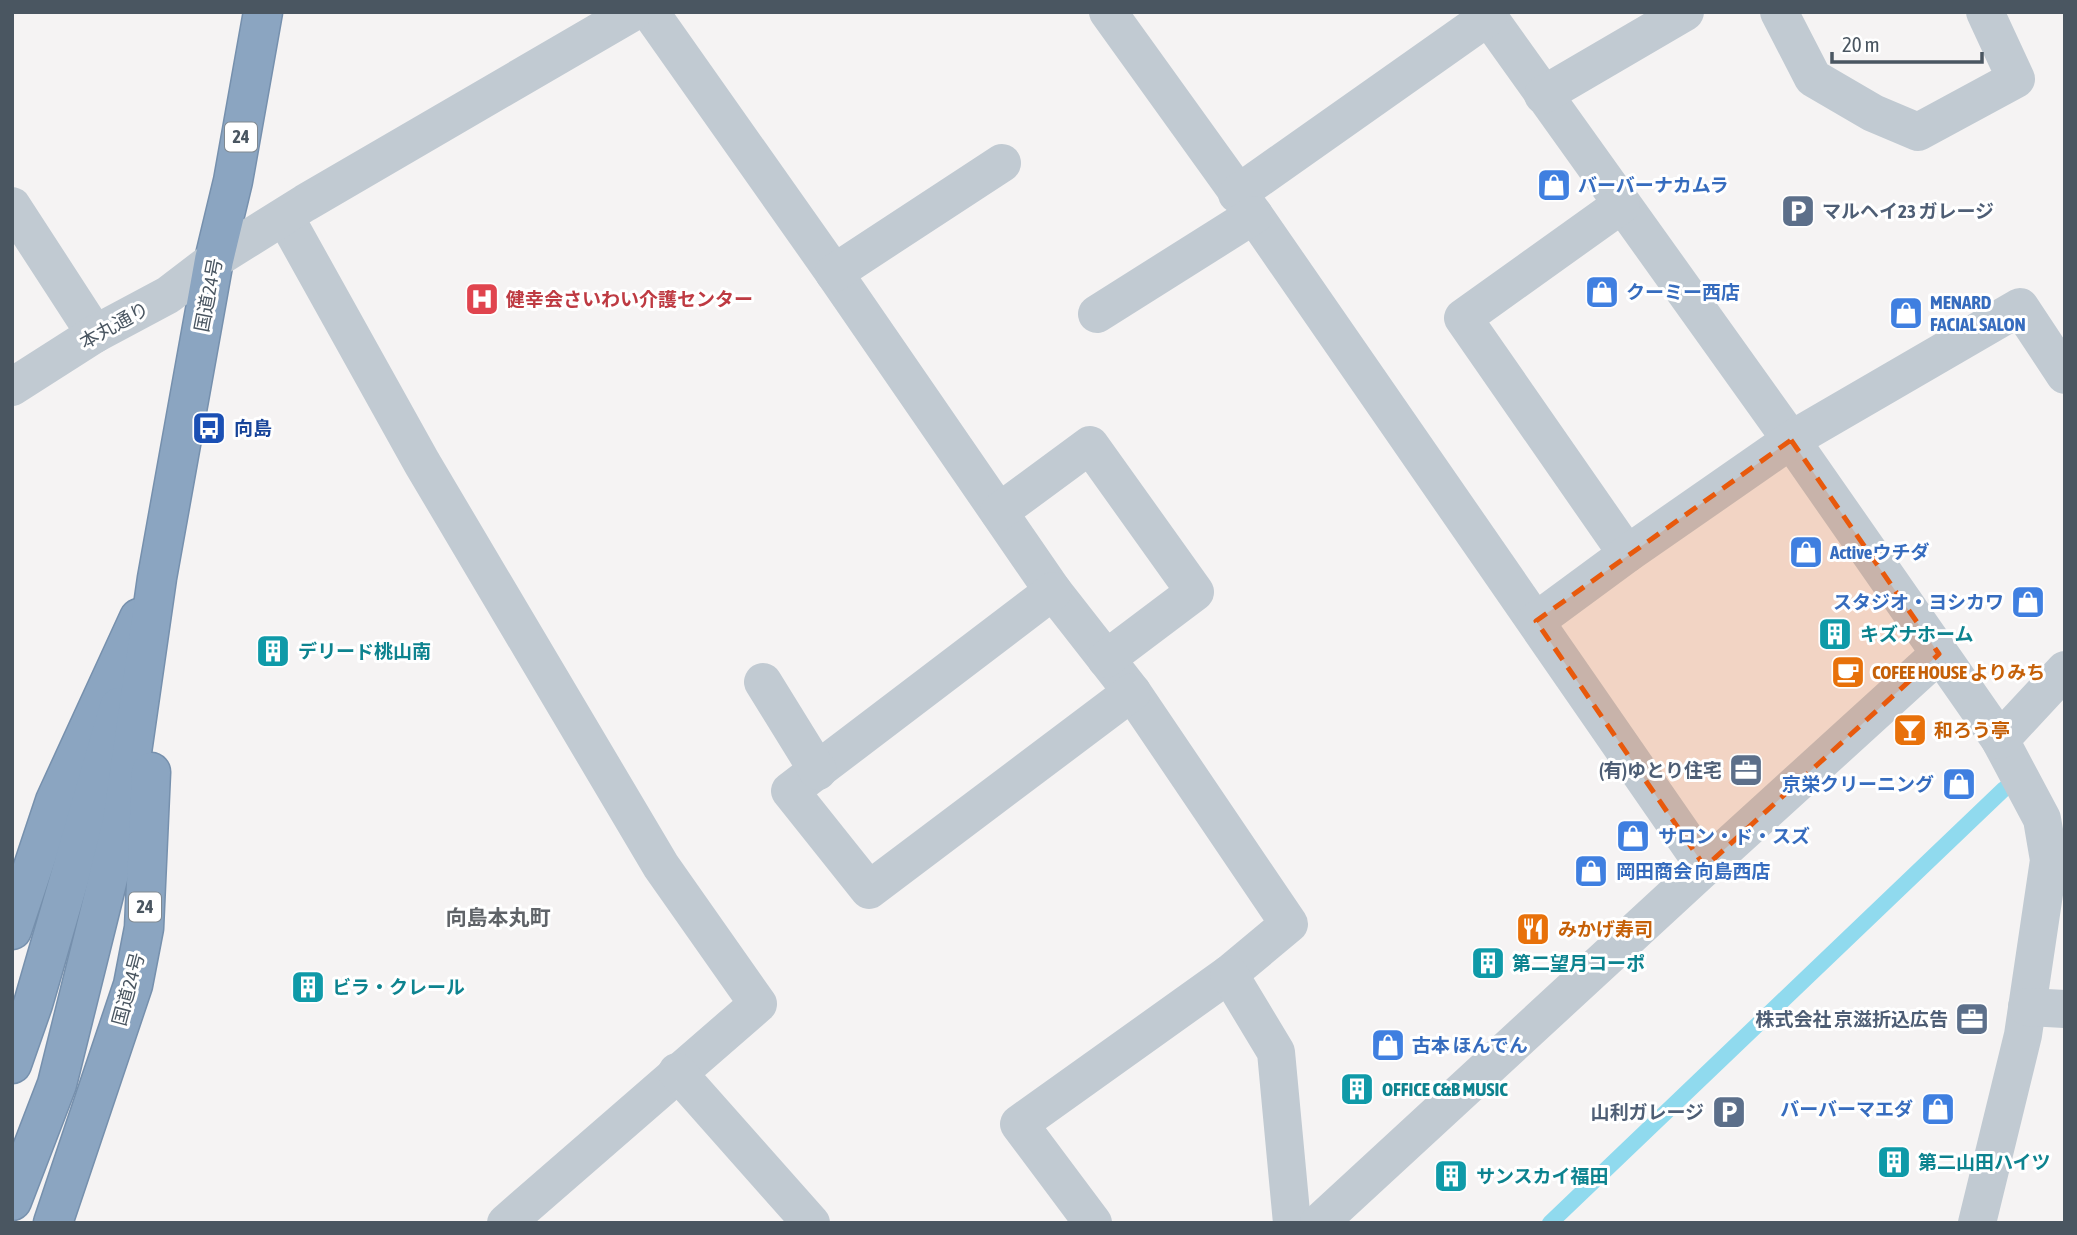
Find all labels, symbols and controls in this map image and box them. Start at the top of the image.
scale bar [1832,21,1982,65]
text: 20 m [1842,32,1880,56]
road number: 24 [225,122,257,152]
shop icon: バーバーナカムラ [1535,166,1573,204]
place label: バーバーナカムラ [1578,174,1729,196]
parking icon: マルヘイ23 ガレージ [1779,192,1817,230]
place label: マルヘイ23 ガレージ [1822,200,1994,222]
street label: 国道24号 [190,256,226,334]
shop icon: クーミー西店 [1583,273,1621,311]
hospital icon: 健幸会さいわい介護センター [463,280,501,318]
place label: クーミー西店 [1626,281,1740,303]
place label: 健幸会さいわい介護センター [505,288,753,310]
place label: MENARD FACIAL SALON [1930,291,2026,335]
shop icon: MENARD FACIAL SALON [1887,294,1925,332]
street label: 本丸通り [75,297,153,353]
bus stop icon: 向島 [190,409,228,447]
place label: 向島 [234,417,272,439]
shop icon: Activeウチダ [1787,533,1825,571]
place label: Activeウチダ [1829,541,1929,563]
shop icon: スタジオ・ヨシカワ [2009,583,2047,621]
place label: スタジオ・ヨシカワ [1833,591,2004,613]
building icon: キズナホーム [1816,615,1854,653]
place label: キズナホーム [1860,623,1973,645]
building icon: デリード桃山南 [254,632,292,670]
place label: デリード桃山南 [298,640,431,662]
cafe icon: COFEE HOUSE よりみち [1829,653,1867,691]
place label: COFEE HOUSE よりみち [1872,661,2045,683]
bar icon: 和ろう亭 [1891,711,1929,749]
place label: 和ろう亭 [1934,719,2010,741]
office icon: (有)ゆとり住宅 [1727,751,1765,789]
place label: (有)ゆとり住宅 [1599,759,1722,781]
shop icon: 京栄クリーニング [1940,765,1978,803]
place label: 京栄クリーニング [1782,773,1934,795]
shop icon: サロン・ド・スズ [1614,817,1652,855]
place label: サロン・ド・スズ [1658,825,1810,847]
shop icon: 岡田商会 向島西店 [1572,852,1610,890]
place label: 岡田商会 向島西店 [1616,860,1771,882]
road number: 24 [129,893,161,922]
district label: 向島本丸町 [446,905,551,929]
restaurant icon: みかげ寿司 [1514,910,1552,948]
place label: みかげ寿司 [1558,918,1653,940]
building icon: 第二望月コーポ [1469,944,1507,982]
street label: 国道24号 [108,950,148,1028]
place label: 第二望月コーポ [1512,952,1645,974]
building icon: ビラ・クレール [289,968,327,1006]
place label: ビラ・クレール [332,976,465,998]
office icon: 株式会社 京滋折込広告 [1953,1000,1991,1038]
place label: 株式会社 京滋折込広告 [1755,1008,1948,1030]
shop icon: 古本 ほんでん [1369,1026,1407,1064]
place label: 古本 ほんでん [1412,1034,1528,1056]
building icon: OFFICE C&B MUSIC [1338,1070,1376,1108]
place label: OFFICE C&B MUSIC [1382,1078,1508,1100]
shop icon: バーバーマエダ [1919,1090,1957,1128]
parking icon: 山利ガレージ [1710,1093,1748,1131]
place label: バーバーマエダ [1780,1098,1913,1120]
place label: 山利ガレージ [1590,1101,1704,1123]
building icon: 第二山田ハイツ [1875,1143,1913,1181]
place label: 第二山田ハイツ [1918,1151,2051,1173]
building icon: サンスカイ福田 [1432,1157,1470,1195]
place label: サンスカイ福田 [1476,1165,1609,1187]

